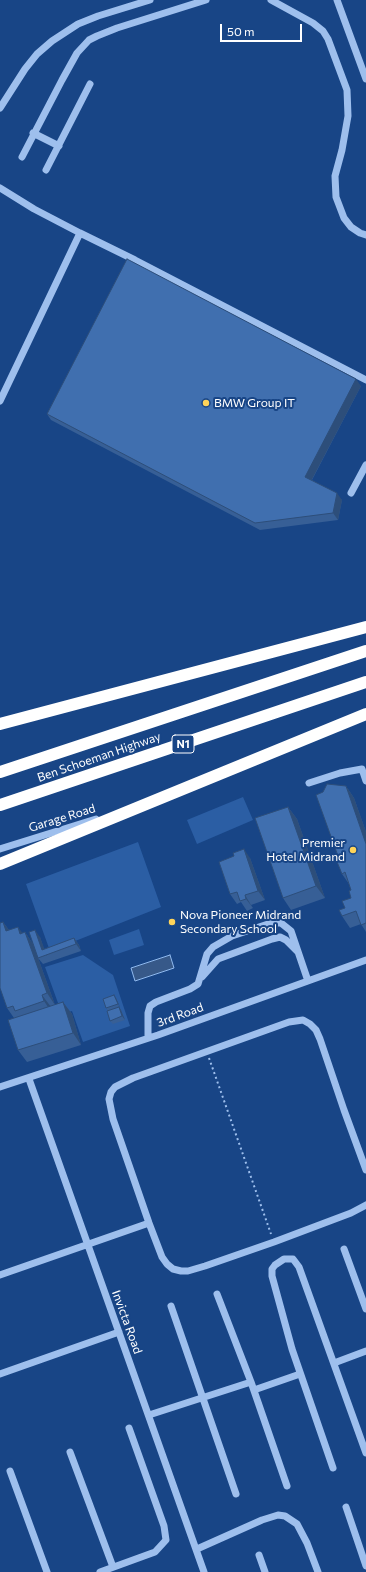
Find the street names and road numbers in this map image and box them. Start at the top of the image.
street label: Ben Schoeman Highway [35,729,163,785]
road number: N1 [172,735,194,753]
street label: Garage Road [27,801,97,835]
street label: 3rd Road [155,1000,205,1030]
street label: Invicta Road [109,1288,145,1356]

